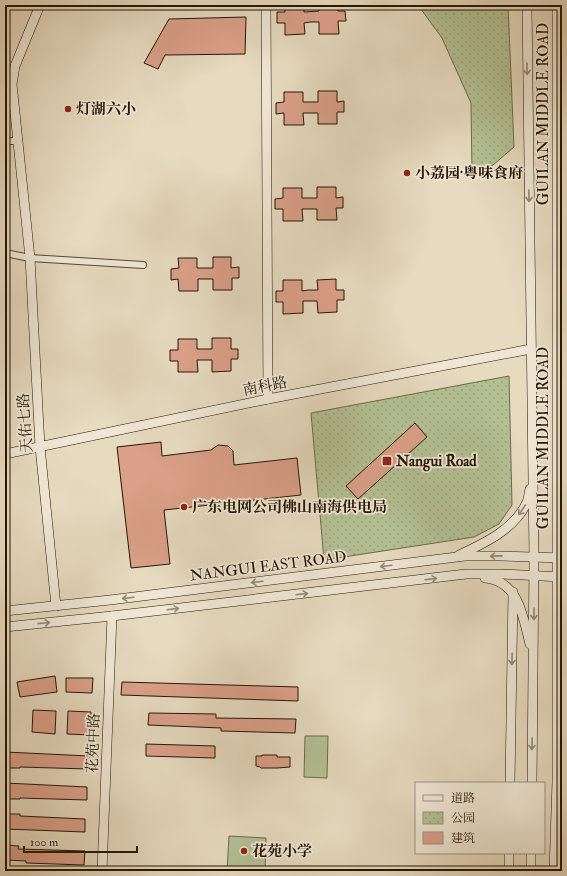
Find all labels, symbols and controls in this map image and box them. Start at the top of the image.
street label: GUILAN MIDDLE ROAD [534,23,553,205]
one-way arrow [523,62,531,75]
place label: 灯湖六小 [76,100,136,119]
marker: 灯湖六小 [63,104,73,114]
place label: 小荔园·粤味食府 [415,164,523,183]
marker: 小荔园·粤味食府 [402,168,412,178]
one-way arrow [525,189,533,202]
street label: GUILAN MIDDLE ROAD [534,347,553,529]
street label: 南科路 [241,373,289,400]
street label: 天佑七路 [14,392,37,454]
place label: Nangui Road [395,452,477,472]
marker: Nangui Road [381,455,393,467]
place label: 广东电网公司佛山南海供电局 [192,498,387,517]
marker: 广东电网公司佛山南海供电局 [179,502,189,512]
one-way arrow [518,504,526,515]
street label: NANGUI EAST ROAD [189,547,347,586]
one-way arrow [490,552,503,560]
one-way arrow [380,562,393,570]
one-way arrow [424,575,437,582]
one-way arrow [251,578,264,586]
one-way arrow [295,590,308,598]
one-way arrow [122,594,135,602]
one-way arrow [166,605,179,613]
one-way arrow [530,607,538,620]
one-way arrow [37,619,50,627]
one-way arrow [508,652,516,665]
street label: 花苑中路 [83,713,104,773]
one-way arrow [528,737,536,750]
legend [415,782,545,854]
text: 道路 [451,791,475,806]
text: 公园 [451,811,475,826]
scale bar [24,828,137,854]
text: 建筑 [451,831,475,846]
text: 100 m [30,835,59,850]
place label: 花苑小学 [252,842,312,861]
marker: 花苑小学 [239,846,249,856]

